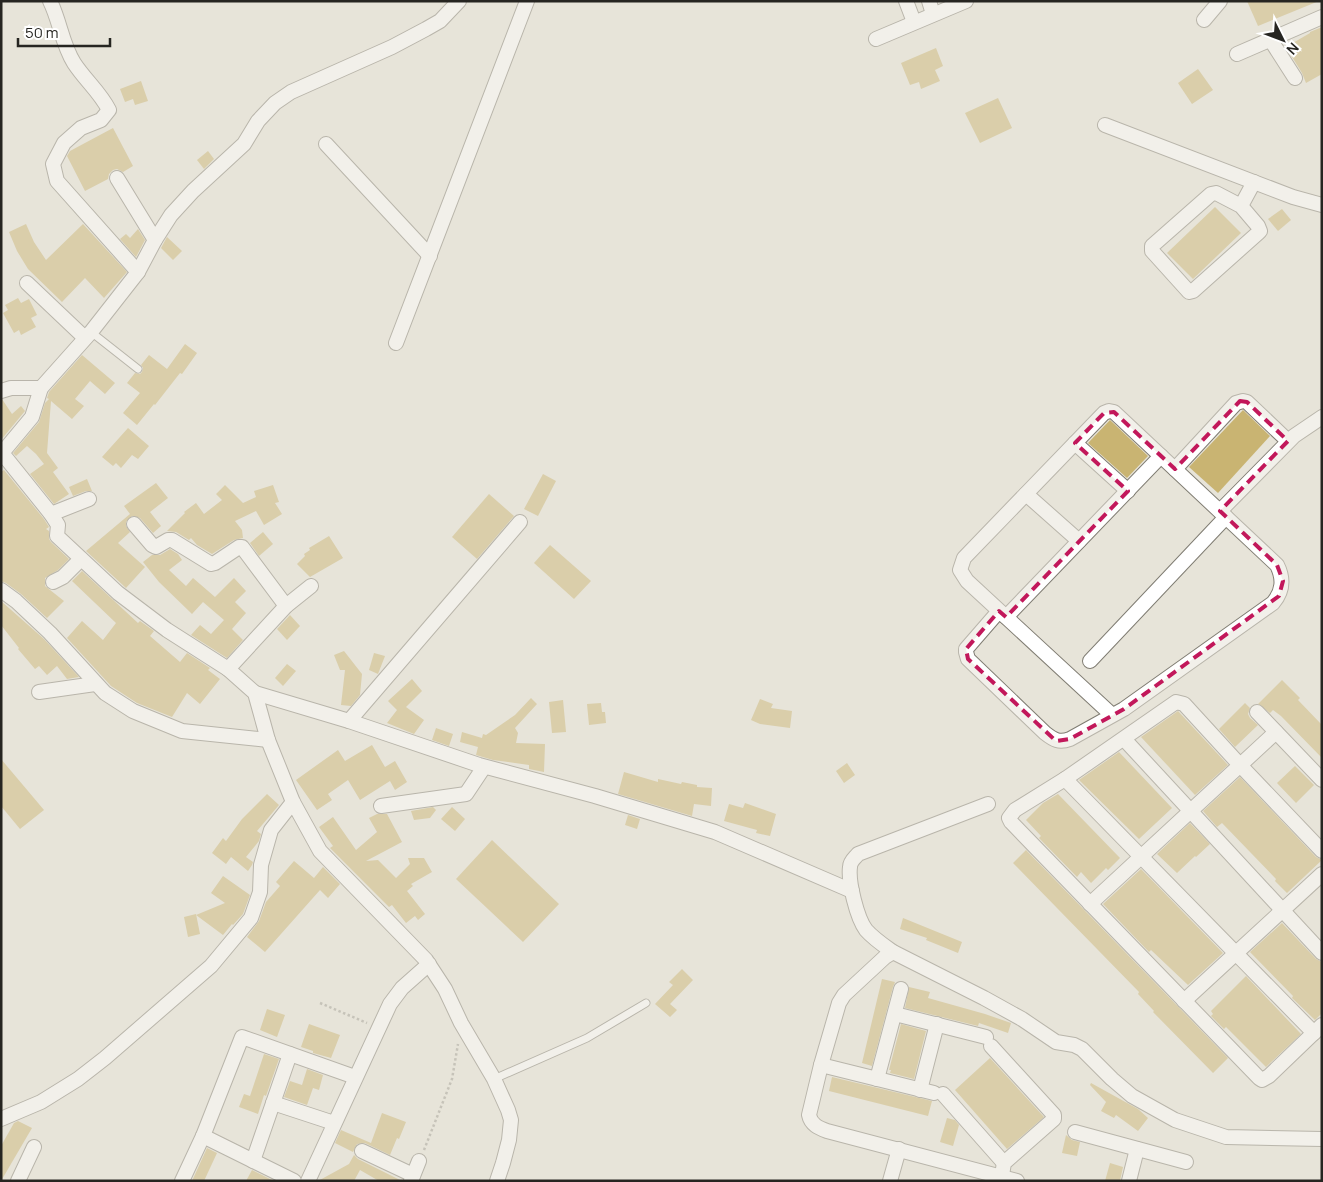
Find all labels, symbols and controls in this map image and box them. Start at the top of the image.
scale bar [18,15,110,47]
north arrow [1258,15,1308,65]
text: 50 m [25,22,59,43]
text: N [1283,39,1303,59]

